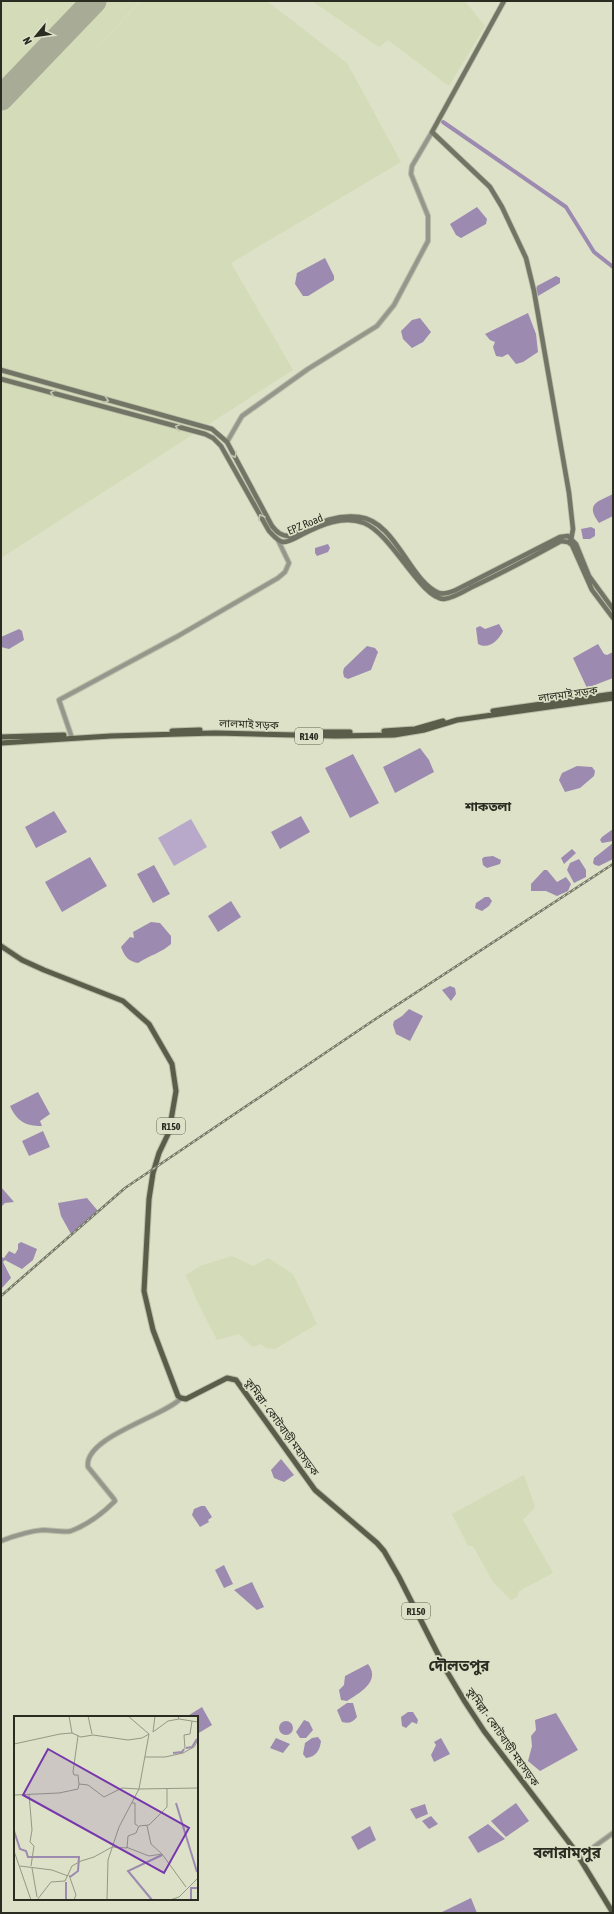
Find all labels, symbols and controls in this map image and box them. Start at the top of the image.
north arrow [16,16,56,56]
text: N [20,35,34,47]
one-way arrow [50,389,57,398]
one-way arrow [102,395,109,404]
one-way arrow [175,423,182,432]
one-way arrow [229,451,236,458]
street label: EPZ Road [285,511,325,537]
one-way arrow [259,514,266,522]
street label: লালমাই সড়ক [537,684,598,704]
street label: লালমাই সড়ক [218,717,279,731]
road number: R140 [295,728,323,744]
district label: শাকতলা [464,799,511,814]
road number: R150 [157,1118,185,1134]
street label: কুমিল্লা - কোটবাড়ী মহাসড়ক [241,1375,321,1479]
road number: R150 [402,1603,430,1619]
district label: দৌলতপুর [429,1657,490,1676]
street label: কুমিল্লা - কোটবাড়ী মহাসড়ক [463,1685,542,1789]
inset map [14,1716,198,1900]
district label: বলারামপুর [532,1844,602,1863]

